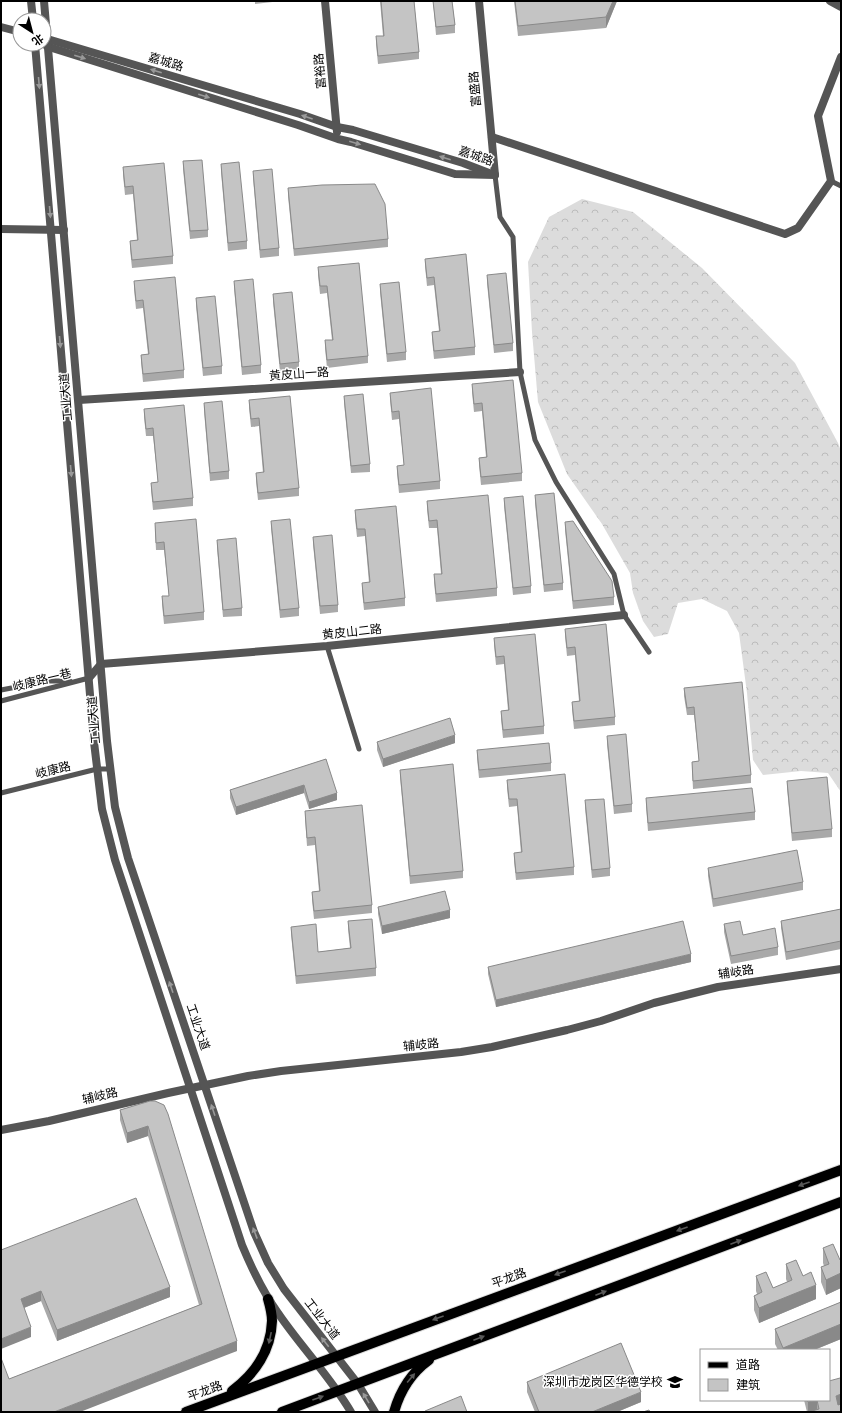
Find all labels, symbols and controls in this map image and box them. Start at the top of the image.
north arrow [12,12,52,52]
text: 北 [29,31,46,48]
street label: 嘉城路 [147,50,185,74]
street label: 富裕路 [311,52,329,90]
one-way arrow [75,54,87,60]
one-way arrow [149,68,161,74]
street label: 富盛路 [466,70,484,108]
one-way arrow [35,77,42,89]
one-way arrow [199,93,211,99]
one-way arrow [301,113,313,119]
one-way arrow [349,140,361,146]
street label: 嘉城路 [457,144,495,168]
one-way arrow [439,155,451,161]
one-way arrow [46,206,53,218]
one-way arrow [57,336,64,348]
street label: 黄皮山一路 [269,365,329,383]
street label: 工业大道 [57,372,75,422]
one-way arrow [68,465,75,477]
street label: 黄皮山二路 [321,622,383,642]
street label: 岐康路一巷 [11,666,73,694]
street label: 工业大道 [85,695,103,745]
street label: 岐康路 [34,759,72,781]
street label: 辅岐路 [717,962,755,982]
one-way arrow [168,981,174,993]
street label: 工业大道 [184,1002,212,1052]
street label: 辅岐路 [402,1036,440,1054]
street label: 辅岐路 [81,1085,119,1107]
one-way arrow [210,1104,216,1116]
one-way arrow [798,1181,810,1187]
one-way arrow [676,1226,688,1232]
one-way arrow [251,1227,257,1239]
one-way arrow [730,1239,742,1245]
street label: 平龙路 [490,1265,528,1291]
one-way arrow [554,1271,566,1277]
one-way arrow [595,1289,607,1295]
street label: 工业大道 [302,1296,342,1342]
one-way arrow [432,1316,444,1322]
one-way arrow [266,1331,272,1344]
one-way arrow [474,1335,486,1341]
one-way arrow [320,1337,329,1348]
legend [700,1349,830,1401]
text: 道路 [736,1358,760,1372]
one-way arrow [406,1373,415,1383]
school or university icon: 深圳市龙岗区华德学校 [666,1373,684,1391]
place label: 深圳市龙岗区华德学校 [543,1375,663,1389]
street label: 平龙路 [186,1378,224,1404]
text: 建筑 [736,1378,760,1392]
one-way arrow [363,1392,370,1404]
one-way arrow [313,1395,325,1401]

